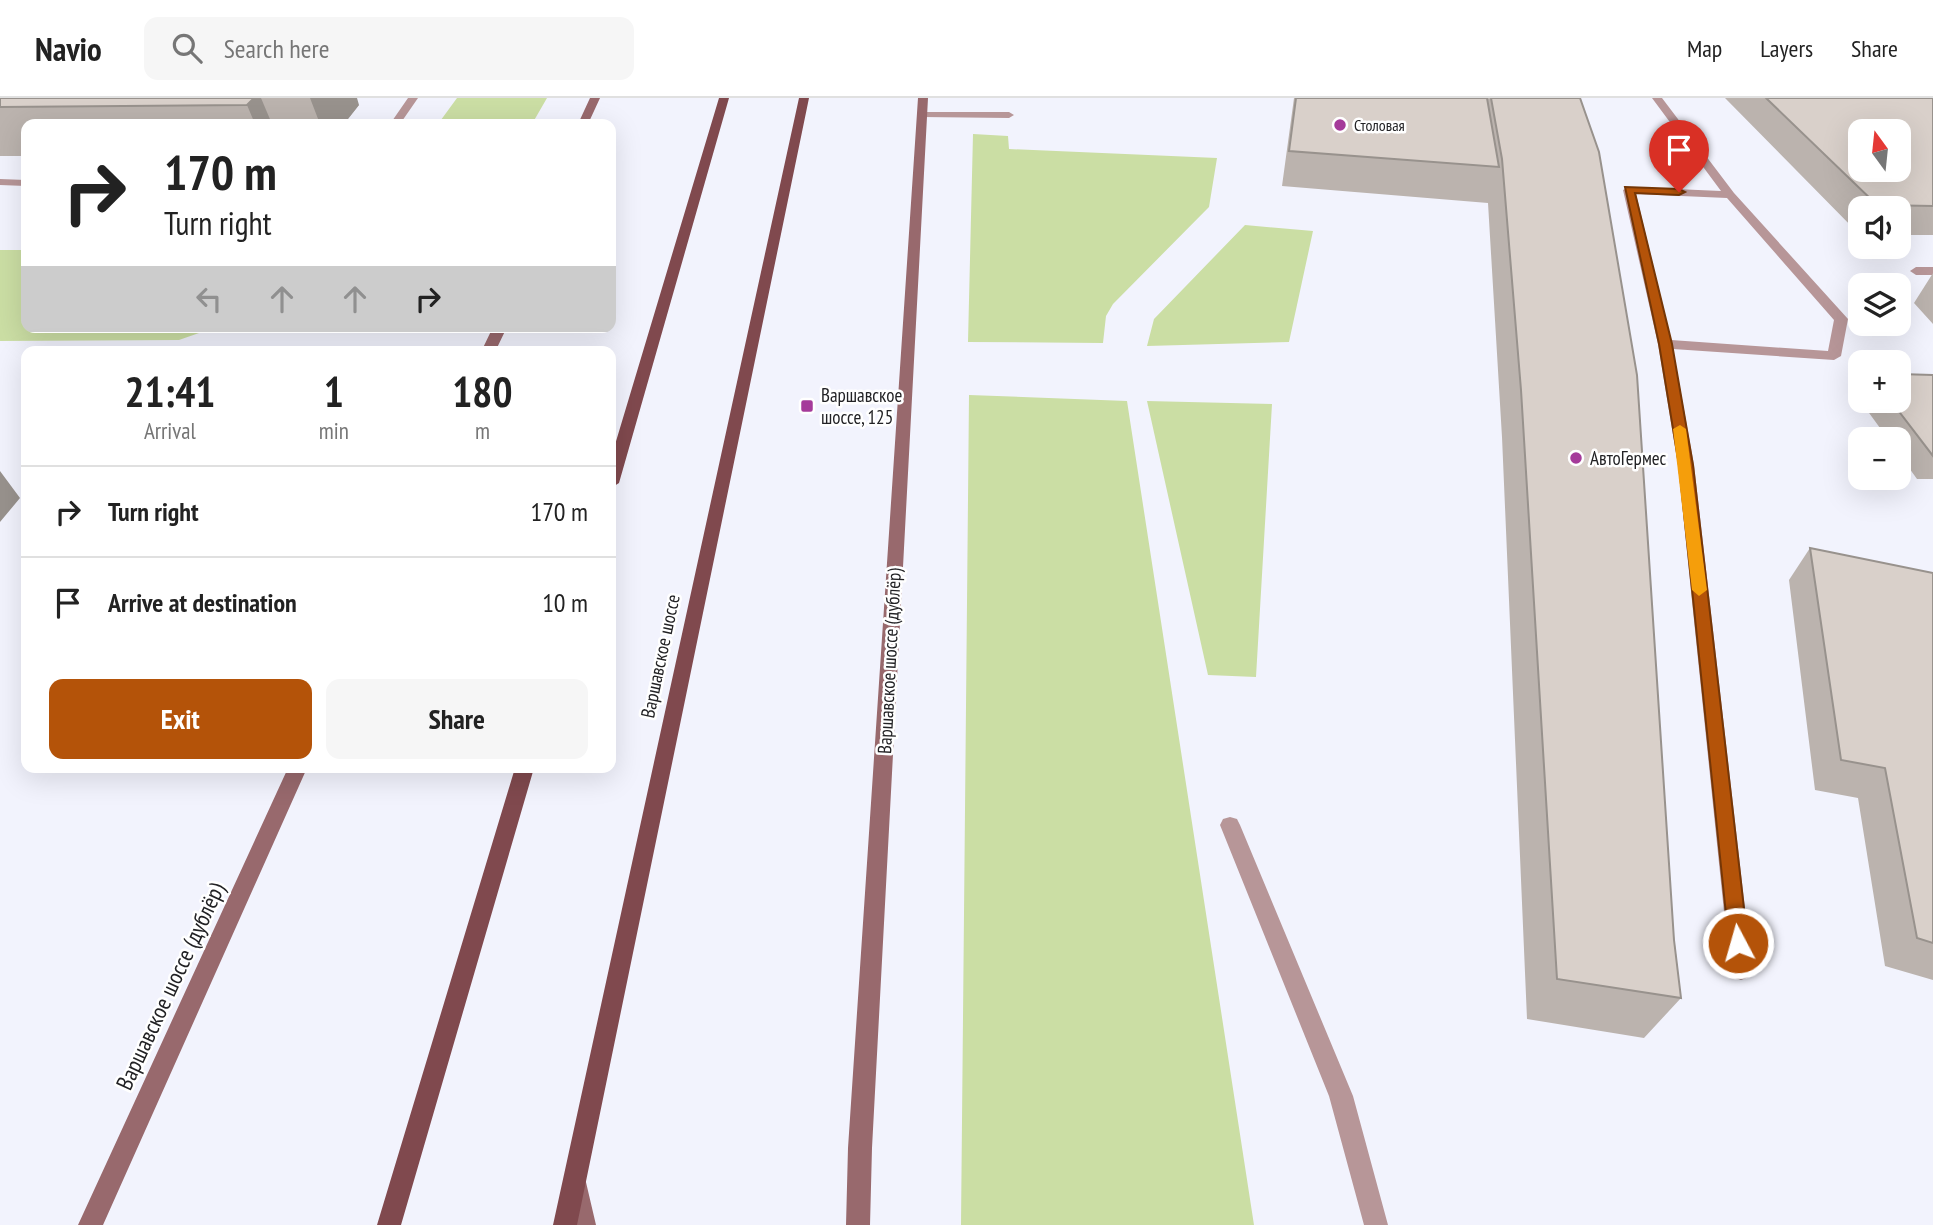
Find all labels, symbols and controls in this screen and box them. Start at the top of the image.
search box [144,17,634,80]
text: Navio [35,27,102,70]
icon: search [168,29,206,67]
text: Search here [224,32,329,65]
text: Map [1687,33,1722,64]
text: Layers [1760,33,1813,64]
text: Share [1851,33,1898,64]
place label: Столовая [1354,115,1405,135]
marker: Столовая [1332,117,1348,133]
north arrow [1848,119,1911,182]
map controls [1848,119,1911,490]
pin [1649,120,1709,192]
icon: arrive [1660,131,1698,169]
text: 170 m [164,140,277,204]
icon: right [49,147,140,238]
button: sound [1848,196,1911,259]
text: Turn right [164,202,272,244]
button: layers [1848,273,1911,336]
icon: left [190,280,228,318]
icon: ahead [263,280,301,318]
icon: ahead [336,280,374,318]
icon: right [409,280,447,318]
button: + [1848,350,1911,413]
text: 21:41 [124,364,215,419]
text: 1 [324,364,344,419]
text: 180 [452,364,513,419]
place label: Варшавское шоссе, 125 [821,383,903,429]
marker: Варшавское шоссе, 125 [799,398,815,414]
text: Arrival [144,416,196,445]
text: min [319,416,349,445]
text: m [475,416,490,445]
button: − [1848,427,1911,490]
place label: АвтоГермес [1590,446,1667,470]
marker: АвтоГермес [1568,450,1584,466]
icon: right [49,493,87,531]
text: Turn right [108,495,199,528]
text: 170 m [530,495,588,528]
street label: Варшавское шоссе (дублёр) [872,567,906,755]
icon: arrive [49,584,87,622]
text: Arrive at destination [108,586,297,619]
text: 10 m [542,586,588,619]
street label: Варшавское шоссе [635,592,685,720]
button: Exit [49,679,312,759]
button: Share [326,679,588,759]
street label: Варшавское шоссе (дублёр) [109,877,231,1094]
position arrow [1701,906,1775,980]

